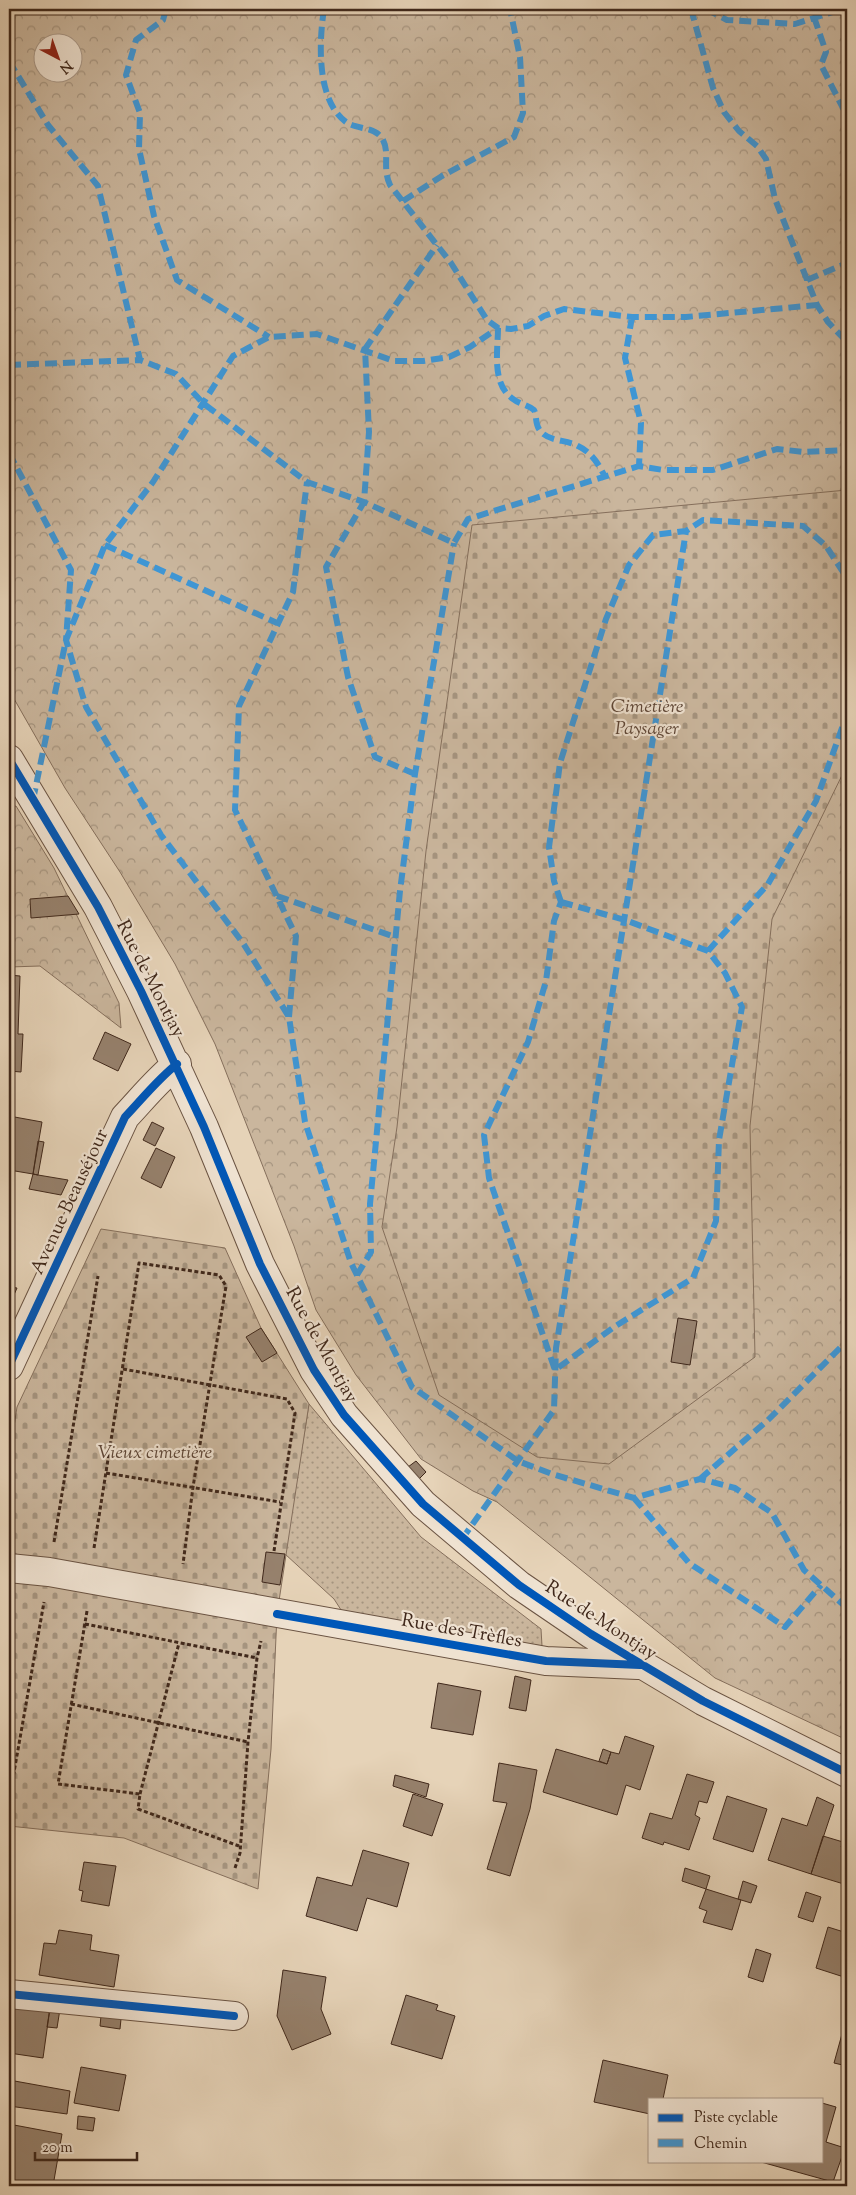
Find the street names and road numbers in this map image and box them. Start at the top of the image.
street label: Rue de Montjay [109,916,191,1043]
street label: Avenue Beauséjour [25,1125,116,1279]
street label: Rue de Montjay [278,1282,364,1409]
street label: Rue de Montjay [539,1575,662,1668]
street label: Rue des Trèfles [399,1608,524,1655]

